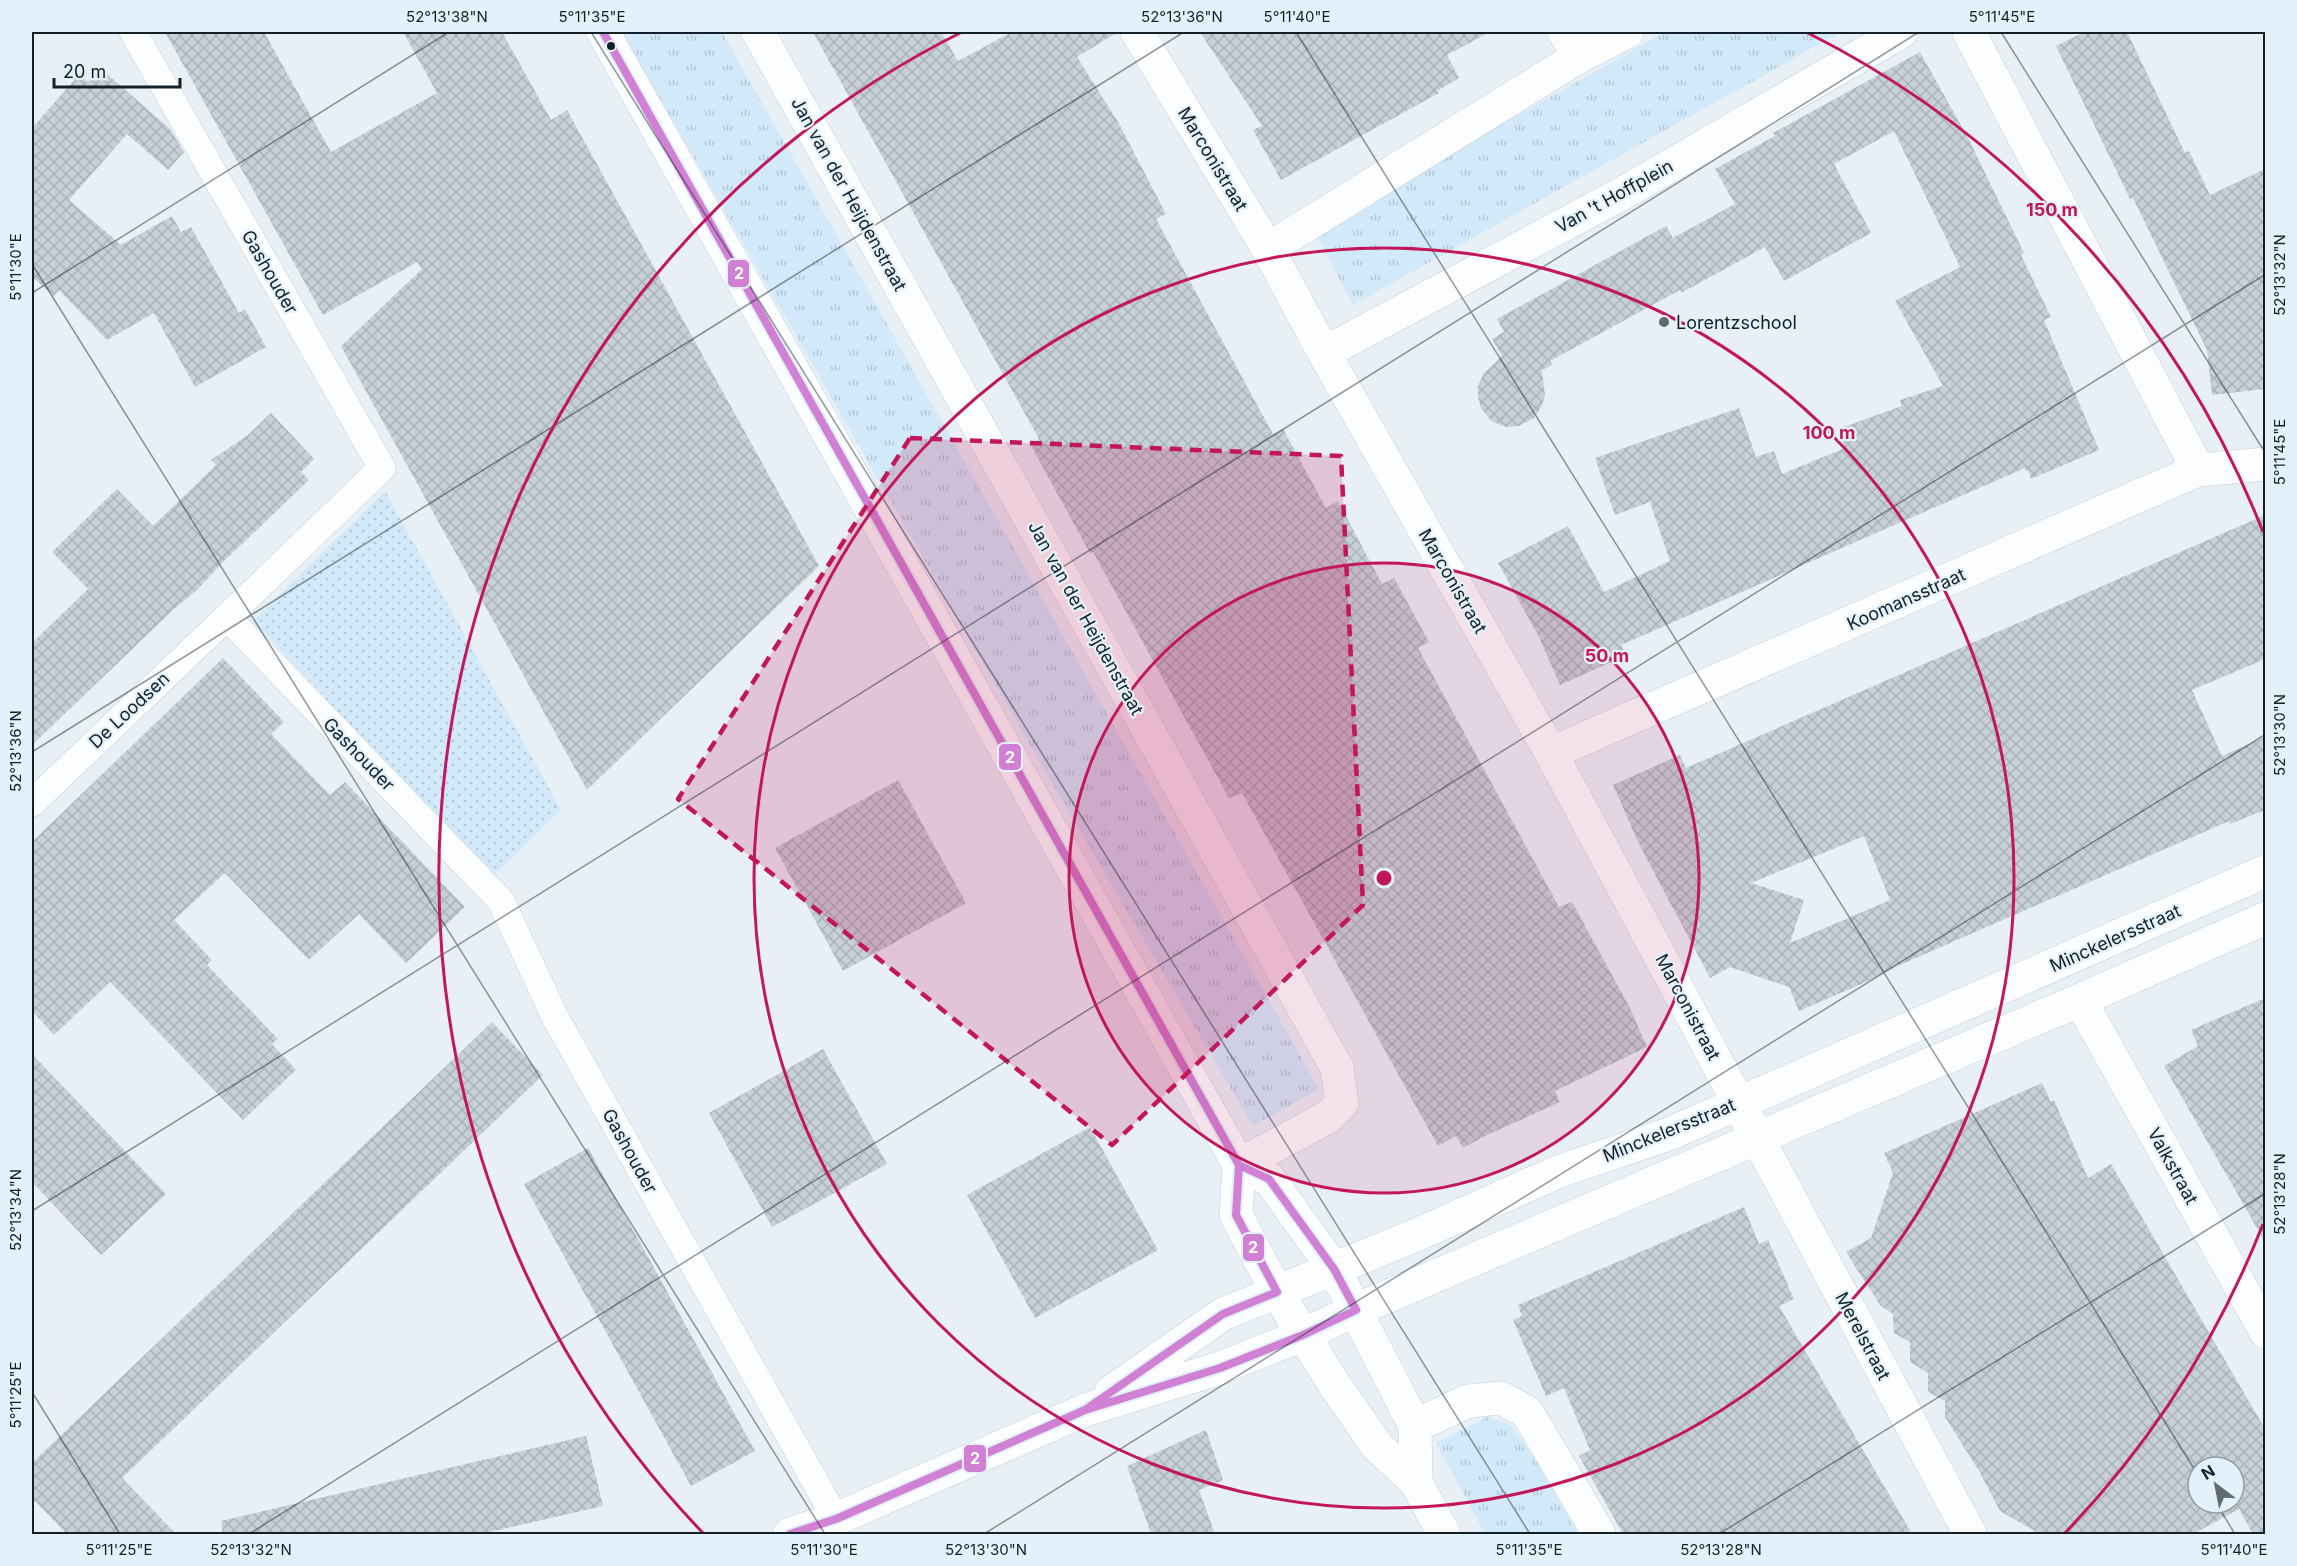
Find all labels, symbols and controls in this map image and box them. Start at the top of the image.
text: 52°13'38"N [406,7,488,26]
text: 5°11'35"E [558,7,626,26]
text: 52°13'36"N [1141,7,1223,26]
text: 5°11'40"E [1264,7,1330,26]
text: 5°11'45"E [1969,7,2035,26]
unlabelled marker [605,40,617,52]
scale bar [54,51,180,89]
text: 20 m [63,61,106,82]
street label: Jan van der Heijdenstraat [787,93,911,295]
street label: Marconistraat [1174,103,1252,215]
street label: Van 't Hoffplein [1551,155,1677,237]
text: 150 m [2026,199,2078,220]
street label: Gashouder [238,226,303,318]
text: 5°11'30"E [6,233,25,301]
text: 52°13'32"N [2270,234,2289,316]
line badge: 2 [727,259,750,288]
text: 2 [734,263,744,283]
place label: Lorentzschool [1676,312,1797,333]
marker: Lorentzschool [1657,315,1671,329]
text: 5°11'45"E [2270,419,2289,485]
text: 100 m [1803,422,1855,443]
street label: Jan van der Heijdenstraat [1024,517,1148,719]
street label: Marconistraat [1415,525,1491,637]
street label: Koomansstraat [1844,563,1968,634]
text: 50 m [1585,645,1629,666]
street label: De Loodsen [85,668,173,752]
text: 52°13'30"N [2270,694,2289,776]
text: 52°13'36"N [6,710,25,792]
street label: Gashouder [319,713,399,795]
line badge: 2 [998,743,1022,771]
text: 2 [1005,747,1015,767]
centre of rings [1374,868,1394,888]
street label: Minckelersstraat [2046,900,2184,976]
street label: Marconistraat [1651,950,1725,1064]
street label: Minckelersstraat [1600,1094,1738,1166]
street label: Gashouder [598,1105,662,1197]
street label: Valkstraat [2143,1124,2203,1208]
text: 52°13'28"N [2270,1153,2289,1235]
text: 52°13'34"N [6,1169,25,1251]
line badge: 2 [1242,1233,1265,1262]
text: 2 [1248,1237,1258,1257]
street label: Merelstraat [1831,1289,1895,1384]
text: 5°11'25"E [6,1362,25,1428]
line badge: 2 [963,1444,987,1473]
text: 2 [970,1448,980,1468]
north arrow [2186,1455,2246,1515]
text: N [2198,1461,2219,1484]
text: 5°11'25"E [86,1540,152,1559]
text: 52°13'32"N [210,1540,292,1559]
text: 5°11'30"E [790,1540,858,1559]
text: 52°13'30"N [945,1540,1027,1559]
text: 5°11'35"E [1495,1540,1563,1559]
text: 52°13'28"N [1680,1540,1762,1559]
text: 5°11'40"E [2201,1540,2267,1559]

